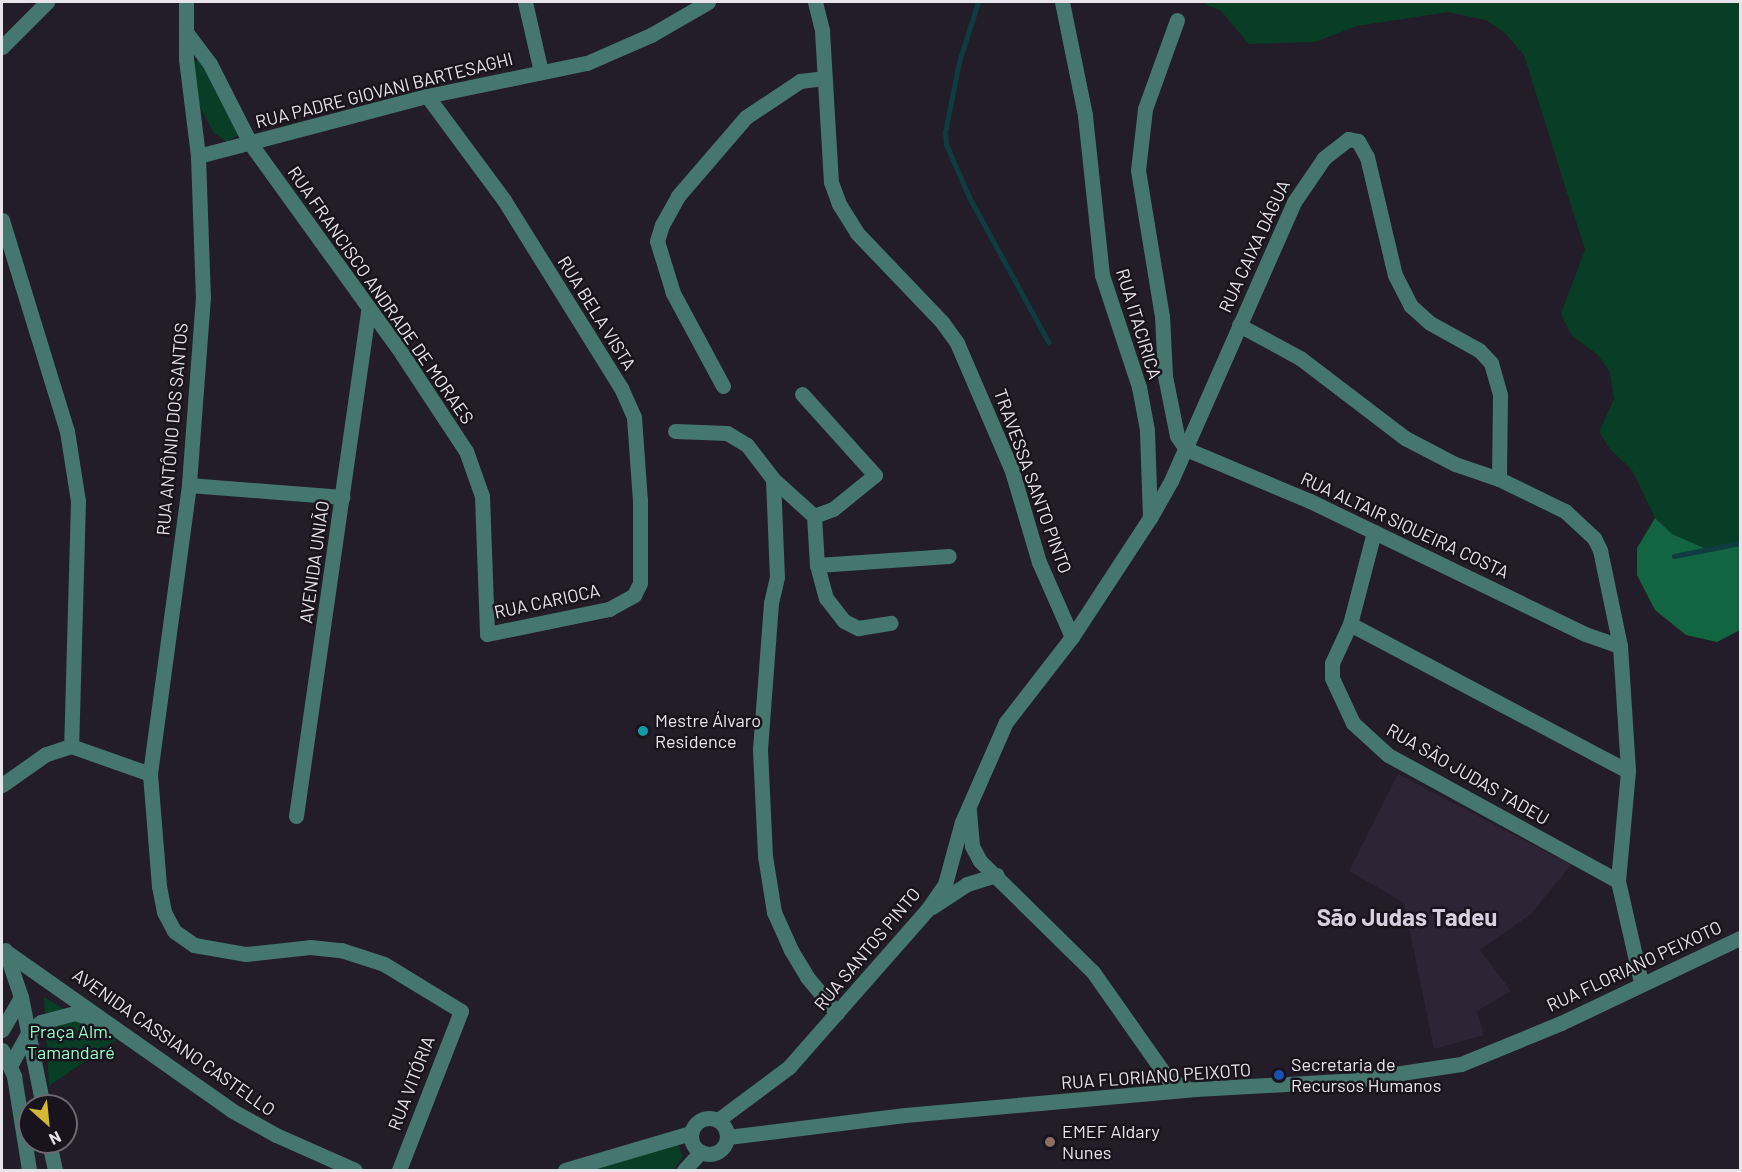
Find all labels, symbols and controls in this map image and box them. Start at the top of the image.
street label: RUA PADRE GIOVANI BARTESAGHI [253,48,515,132]
street label: RUA FRANCISCO ANDRADE DE MORAES [283,162,479,428]
street label: RUA CAIXA DÁGUA [1214,176,1294,316]
street label: RUA BELA VISTA [553,252,641,374]
street label: RUA ITACIRICA [1112,266,1166,382]
street label: RUA ANTÔNIO DOS SANTOS [152,322,192,536]
street label: TRAVESSA SANTO PINTO [990,386,1076,576]
street label: RUA ALTAIR SIQUEIRA COSTA [1297,467,1513,583]
street label: AVENIDA UNIÃO [295,499,333,625]
street label: RUA CARIOCA [492,579,602,623]
place label: Mestre Álvaro Residence [655,710,761,752]
street label: RUA SÃO JUDAS TADEU [1383,719,1553,829]
marker: Mestre Álvaro Residence [636,724,650,738]
street label: RUA SANTOS PINTO [809,883,925,1015]
district label: São Judas Tadeu [1317,903,1497,931]
street label: RUA FLORIANO PEIXOTO [1543,916,1725,1016]
street label: AVENIDA CASSIANO CASTELLO [69,964,279,1120]
park label: Praça Alm. Tamandaré [27,1021,115,1064]
street label: RUA VITÓRIA [383,1033,439,1133]
place label: Secretaria de Recursos Humanos [1291,1054,1441,1096]
street label: RUA FLORIANO PEIXOTO [1060,1059,1252,1093]
marker: Secretaria de Recursos Humanos [1272,1068,1286,1082]
north arrow [18,1094,78,1154]
place label: EMEF Aldary Nunes [1062,1121,1160,1164]
text: N [46,1128,65,1150]
marker: EMEF Aldary Nunes [1043,1135,1057,1149]

